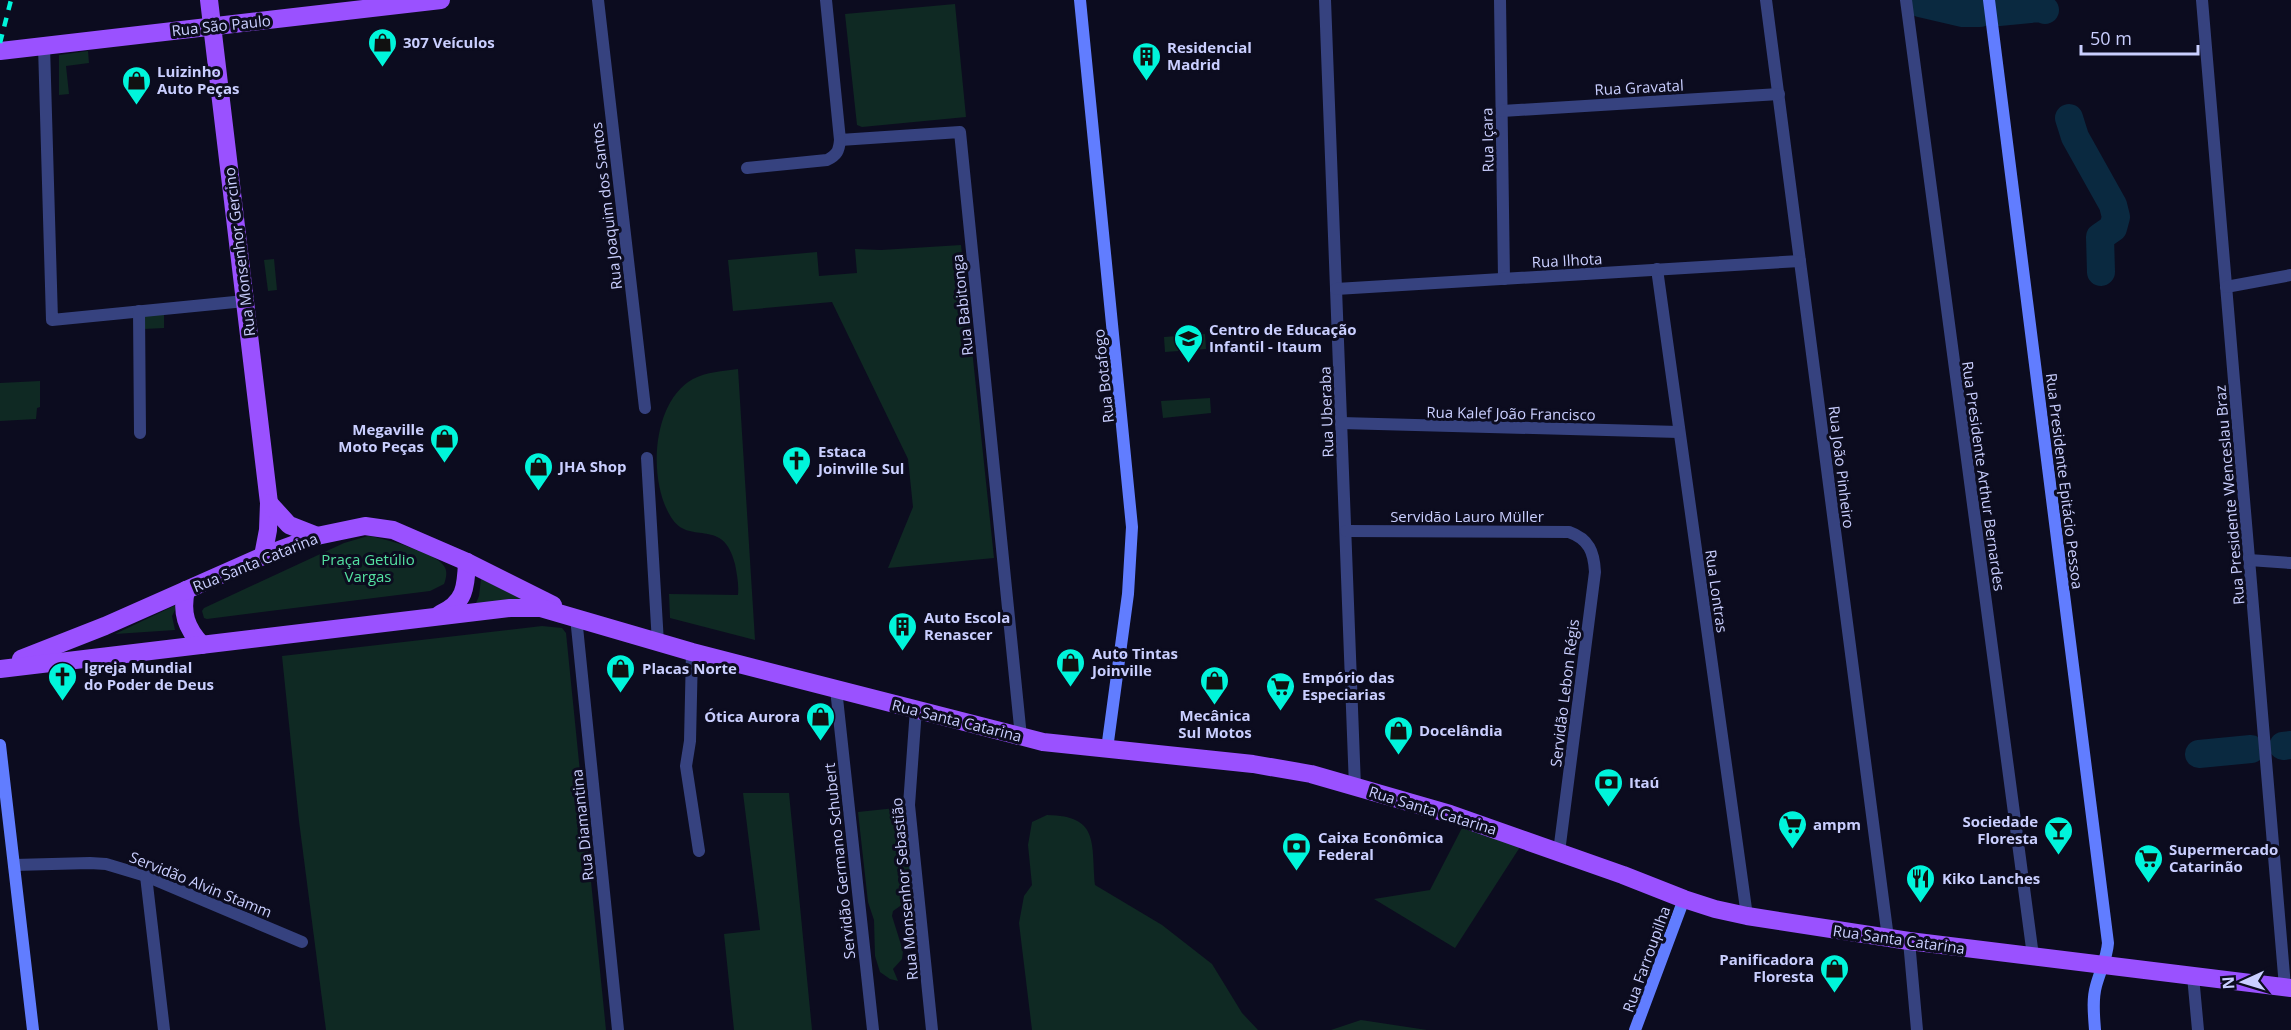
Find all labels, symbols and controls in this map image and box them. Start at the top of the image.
street label: Rua São Paulo [170,10,272,40]
scale bar [2081,18,2198,56]
shop icon: 307 Veículos [366,26,398,68]
text: 50 m [2090,26,2132,50]
place label: 307 Veículos [403,32,495,52]
place label: Residencial Madrid [1167,37,1252,74]
building icon: Residencial Madrid [1130,40,1162,82]
place label: Luizinho Auto Peças [157,61,239,98]
shop icon: Luizinho Auto Peças [120,64,152,106]
street label: Rua Gravatal [1594,75,1684,99]
street label: Rua Içara [1476,107,1498,173]
street label: Rua Joaquim dos Santos [586,121,626,291]
street label: Rua Monsenhor Gercino [219,166,259,338]
street label: Rua Ilhota [1531,248,1603,272]
street label: Rua Babitonga [947,253,977,357]
place label: Centro de Educação Infantil - Itaum [1209,319,1357,356]
school or university icon: Centro de Educação Infantil - Itaum [1172,322,1204,364]
street label: Rua Botafogo [1088,328,1118,424]
street label: Rua Presidente Arthur Bernardes [1958,360,2010,592]
street label: Rua Uberaba [1314,366,1338,458]
street label: Rua Presidente Epitácio Pessoa [2042,372,2088,590]
street label: Rua Presidente Wenceslau Braz [2209,384,2249,606]
street label: Rua Kalef João Francisco [1426,402,1596,424]
street label: Rua João Pinheiro [1825,404,1859,530]
place label: Megaville Moto Peças [338,419,424,456]
shop icon: Megaville Moto Peças [429,422,461,464]
place label: Estaca Joinville Sul [816,441,904,478]
church icon: Estaca Joinville Sul [781,444,813,486]
shop icon: JHA Shop [522,450,554,492]
place label: JHA Shop [557,456,627,476]
street label: Servidão Lauro Müller [1390,506,1544,526]
street label: Rua Santa Catarina [190,528,320,596]
street label: Rua Lontras [1701,548,1733,634]
park label: Praça Getúlio Vargas [321,549,415,586]
place label: Auto Escola Renascer [924,607,1010,644]
building icon: Auto Escola Renascer [887,610,919,652]
street label: Servidão Lebon Régis [1545,618,1583,768]
place label: Auto Tintas Joinville [1090,643,1178,680]
shop icon: Auto Tintas Joinville [1055,646,1087,688]
shop icon: Placas Norte [605,652,637,694]
place label: Igreja Mundial do Poder de Deus [84,657,214,694]
place label: Placas Norte [642,658,737,678]
church icon: Igreja Mundial do Poder de Deus [47,660,79,702]
shop icon: Mecânica Sul Motos [1199,664,1231,706]
place label: Empório das Especiarias [1302,667,1395,704]
supermarket icon: Empório das Especiarias [1265,670,1297,712]
street label: Rua Santa Catarina [890,694,1024,746]
shop icon: Ótica Aurora [805,700,837,742]
place label: Mecânica Sul Motos [1178,705,1252,742]
place label: Ótica Aurora [704,706,800,726]
shop icon: Docelândia [1382,714,1414,756]
place label: Docelândia [1419,720,1503,740]
street label: Servidão Germano Schubert [819,762,859,960]
bank icon: Itaú [1592,766,1624,808]
street label: Rua Diamantina [566,768,598,882]
place label: Itaú [1629,772,1659,792]
street label: Rua Santa Catarina [1367,781,1499,839]
street label: Rua Monsenhor Sebastião [886,797,922,981]
supermarket icon: ampm [1776,808,1808,850]
place label: Sociedade Floresta [1962,811,2038,848]
place label: ampm [1813,814,1861,834]
bar icon: Sociedade Floresta [2043,814,2075,856]
place label: Caixa Econômica Federal [1318,827,1443,864]
bank icon: Caixa Econômica Federal [1281,830,1313,872]
place label: Supermercado Catarinão [2169,839,2278,876]
supermarket icon: Supermercado Catarinão [2132,842,2164,884]
street label: Servidão Alvin Stamm [127,846,275,922]
restaurant icon: Kiko Lanches [1905,862,1937,904]
place label: Kiko Lanches [1942,868,2040,888]
street label: Rua Farroupilha [1618,903,1674,1015]
street label: Rua Santa Catarina [1832,920,1966,958]
place label: Panificadora Floresta [1719,949,1814,986]
shop icon: Panificadora Floresta [1819,952,1851,994]
north arrow [2213,952,2273,1012]
text: N [2217,976,2239,990]

